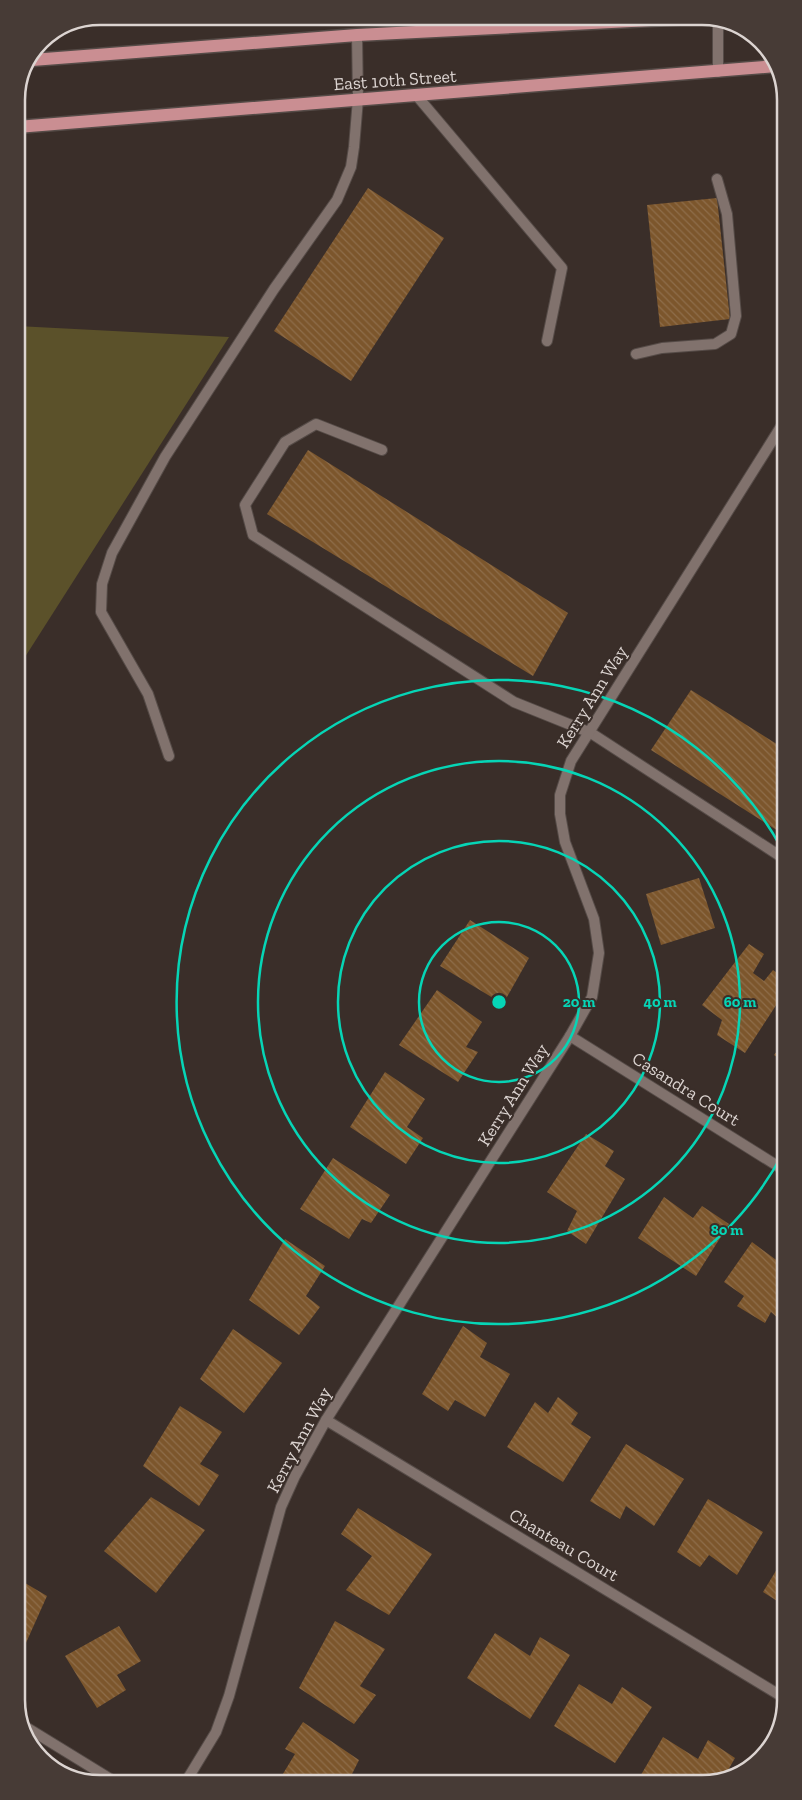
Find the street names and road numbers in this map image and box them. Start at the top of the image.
street label: East 10th Street [333,65,458,95]
street label: Kerry Ann Way [552,641,633,752]
street label: Kerry Ann Way [473,1039,554,1150]
street label: Casandra Court [628,1047,744,1131]
street label: Kerry Ann Way [262,1383,336,1497]
street label: Chanteau Court [505,1504,623,1587]

